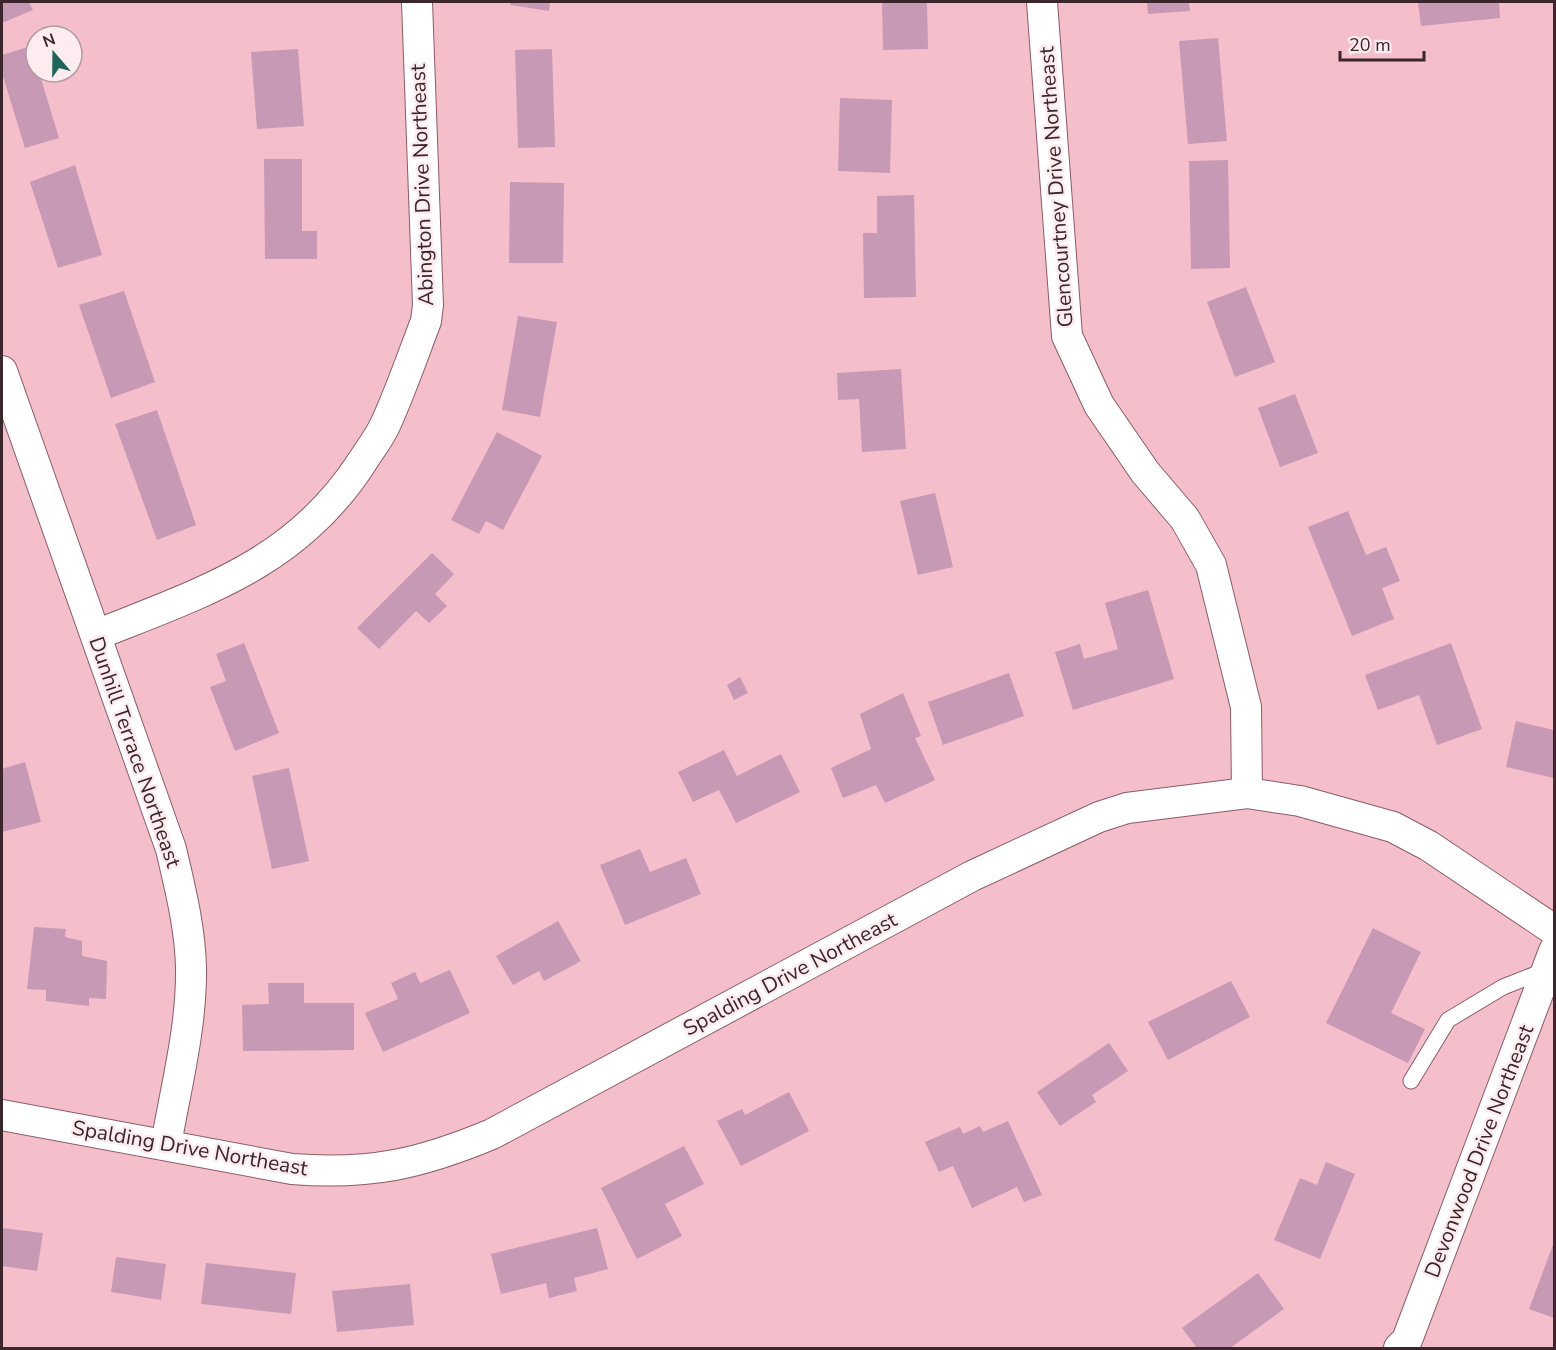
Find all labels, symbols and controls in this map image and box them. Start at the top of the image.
north arrow [24,24,84,84]
scale bar [1340,24,1424,62]
text: N [40,28,59,53]
text: 20 m [1349,33,1391,57]
street label: Glencourtney Drive Northeast [1032,45,1080,328]
street label: Abington Drive Northeast [404,63,440,307]
street label: Dunhill Terrace Northeast [82,633,188,872]
street label: Spalding Drive Northeast [678,905,902,1042]
street label: Devonwood Drive Northeast [1418,1020,1540,1281]
street label: Spalding Drive Northeast [70,1113,311,1183]

